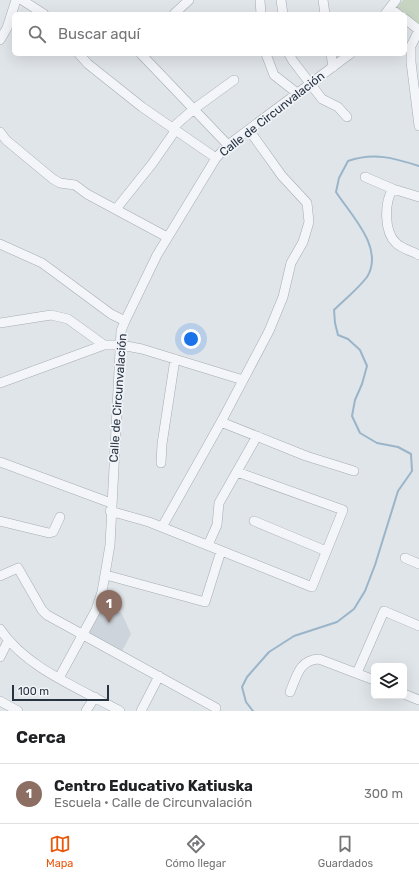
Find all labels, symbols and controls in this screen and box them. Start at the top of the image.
search box [12,12,407,56]
icon: search [26,23,48,45]
text: Buscar aquí [58,25,140,43]
street label: Calle de Circunvalación [217,69,327,159]
your location [181,329,201,349]
street label: Calle de Circunvalación [107,333,129,463]
pin: 1 [96,590,122,623]
map controls [371,663,407,699]
button: layers [371,663,407,699]
scale bar [12,683,109,702]
text: 100 m [18,685,49,698]
text: Cerca [16,727,66,747]
text: Centro Educativo Katiuska [54,777,253,795]
text: 1 [26,786,32,801]
text: 300 m [364,786,403,801]
text: Escuela · Calle de Circunvalación [54,795,252,810]
tab: Mapa [46,833,73,870]
tab: Cómo llegar [165,833,226,870]
tab: Guardados [318,833,373,870]

